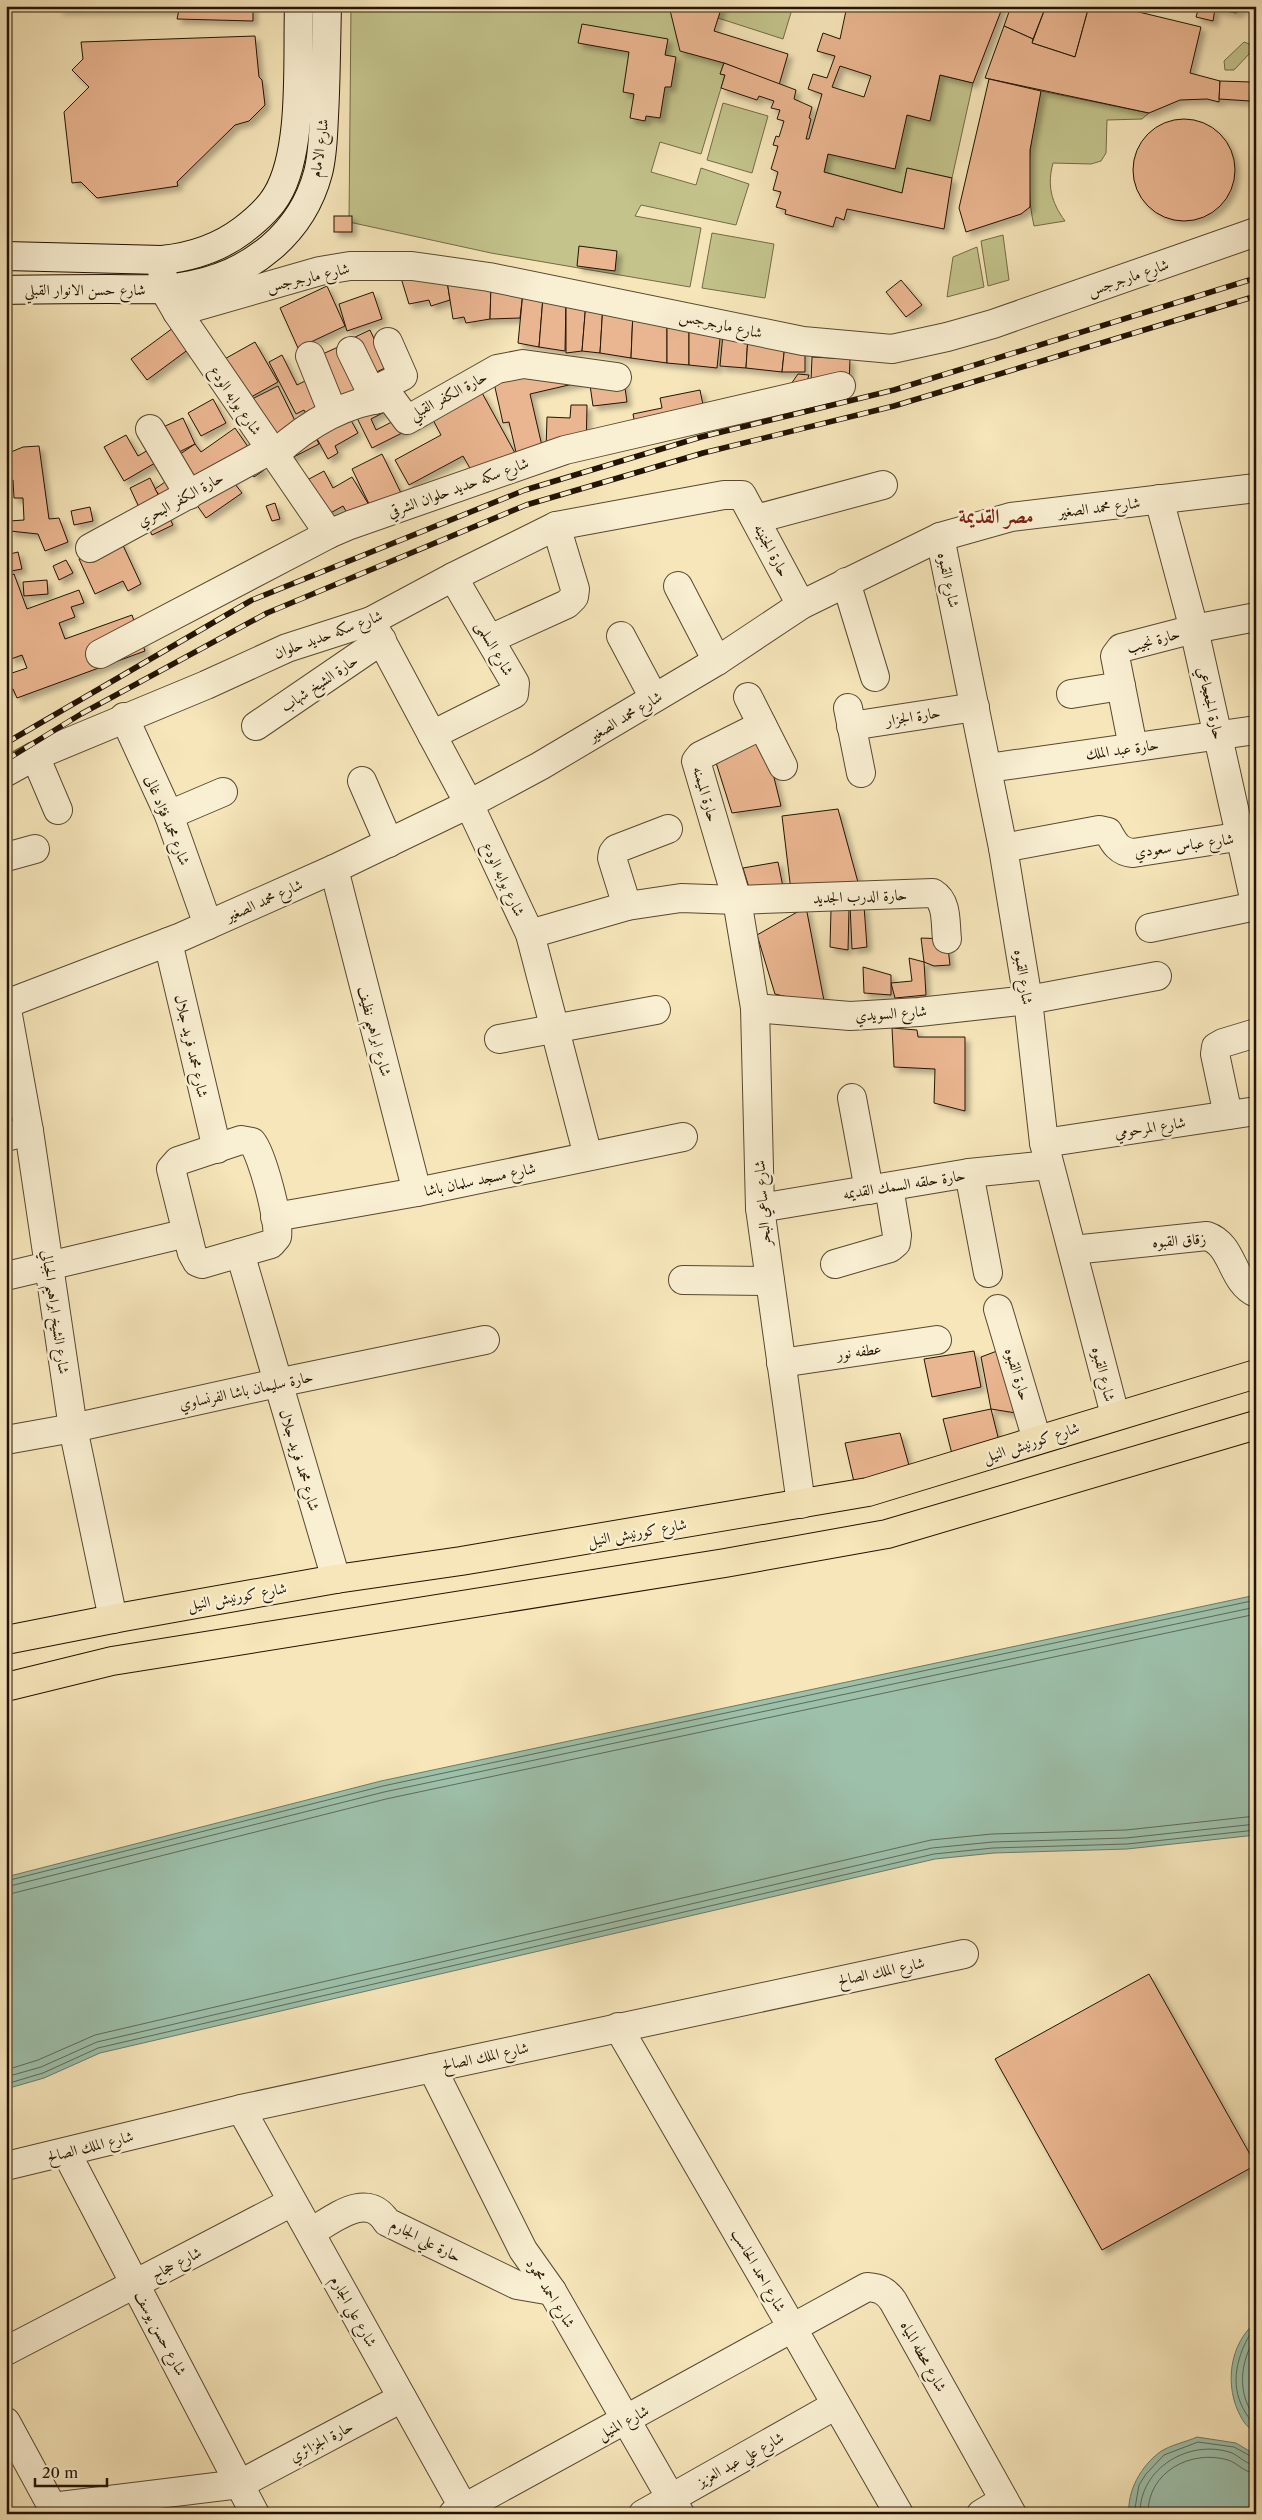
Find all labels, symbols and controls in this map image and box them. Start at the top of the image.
street label: شارع الامام [305,117,336,179]
street label: شارع مارجرجس [1085,254,1172,304]
street label: شارع مارجرجس [265,258,352,300]
street label: شارع حسن الانوار القبلي [25,280,145,304]
street label: شارع مارجرجس [677,306,764,346]
street label: شارع بوابه الودع [203,362,266,441]
street label: حارة الكفر القبلي [406,367,493,428]
street label: شارع سكه حديد حلوان الشرقي [385,453,532,525]
street label: حارة الكفر البحري [134,468,228,533]
street label: شارع محمد الصغير [1055,493,1142,526]
district label: مصر القديمة [958,504,1034,529]
street label: حارة الجنينه [750,520,794,580]
street label: شارع القبوه [930,551,964,610]
street label: شارع سكه حديد حلوان [271,606,386,666]
street label: شارع السلمى [468,617,518,681]
street label: حارة نجيب [1124,623,1182,658]
street label: حارة الشيخ شهاب [277,650,364,720]
street label: حارة الجعجاعي [1191,665,1229,742]
street label: شارع محمد الصغير [583,687,667,750]
street label: حارة الجزار [882,702,942,731]
street label: حارة عبد الملك [1084,734,1160,764]
street label: حارة الميمنه [689,764,723,824]
street label: شارع محمد فؤاد غالى [138,772,195,869]
street label: شارع عباس سعودي [1133,829,1236,865]
street label: شارع بوابه الودع [475,839,529,921]
street label: شارع محمد الصغير [221,875,307,930]
street label: حارة الدرب الجديد [813,885,907,907]
street label: شارع القبوه [1006,948,1038,1007]
street label: شارع ابراهيم نظيف [348,984,396,1080]
street label: شارع محمد فريد جلال [167,993,213,1100]
street label: شارع السويدي [854,1001,928,1029]
street label: شارع المرحومي [1113,1112,1188,1146]
street label: شارع مسجد سلمان باشا [423,1158,538,1204]
street label: شارع ساعي البحر [750,1159,779,1249]
street label: حارة حلقه السمك القديمه [841,1165,967,1203]
street label: زقاق القبوه [1151,1229,1207,1251]
street label: شارع الشيخ ابراهيم الجبالي [32,1249,74,1376]
street label: عطفه نور [834,1338,883,1364]
street label: حارة القبوه [1001,1345,1035,1403]
street label: شارع القبوه [1084,1345,1120,1404]
street label: حارة سليمان باشا الفرنساوي [177,1367,315,1416]
street label: شارع محمد فريد جلال [272,1407,324,1514]
street label: شارع كورنيش النيل [980,1417,1083,1470]
street label: شارع كورنيش النيل [586,1514,689,1554]
street label: شارع كورنيش النيل [186,1578,289,1618]
street label: شارع الملك الصالح [836,1953,927,1994]
street label: شارع الملك الصالح [440,2038,531,2079]
street label: شارع الملك الصالح [45,2126,136,2171]
street label: حارة علي الجارم [385,2214,465,2270]
street label: شارع احمد الحاسب [724,2225,791,2317]
street label: شارع حجاج [148,2242,206,2287]
street label: شارع احمد محمود [519,2255,580,2333]
street label: شارع علي الجارم [322,2272,381,2352]
street label: شارع حسن يوسف [127,2287,191,2380]
street label: شارع محطه المياه [893,2317,951,2397]
street label: شارع المنيل [594,2401,654,2447]
street label: حارة الجزائري [286,2416,358,2468]
street label: شارع علي عبد العزيز [691,2427,789,2496]
scale bar [35,2455,108,2487]
text: 20 m [42,2463,78,2482]

